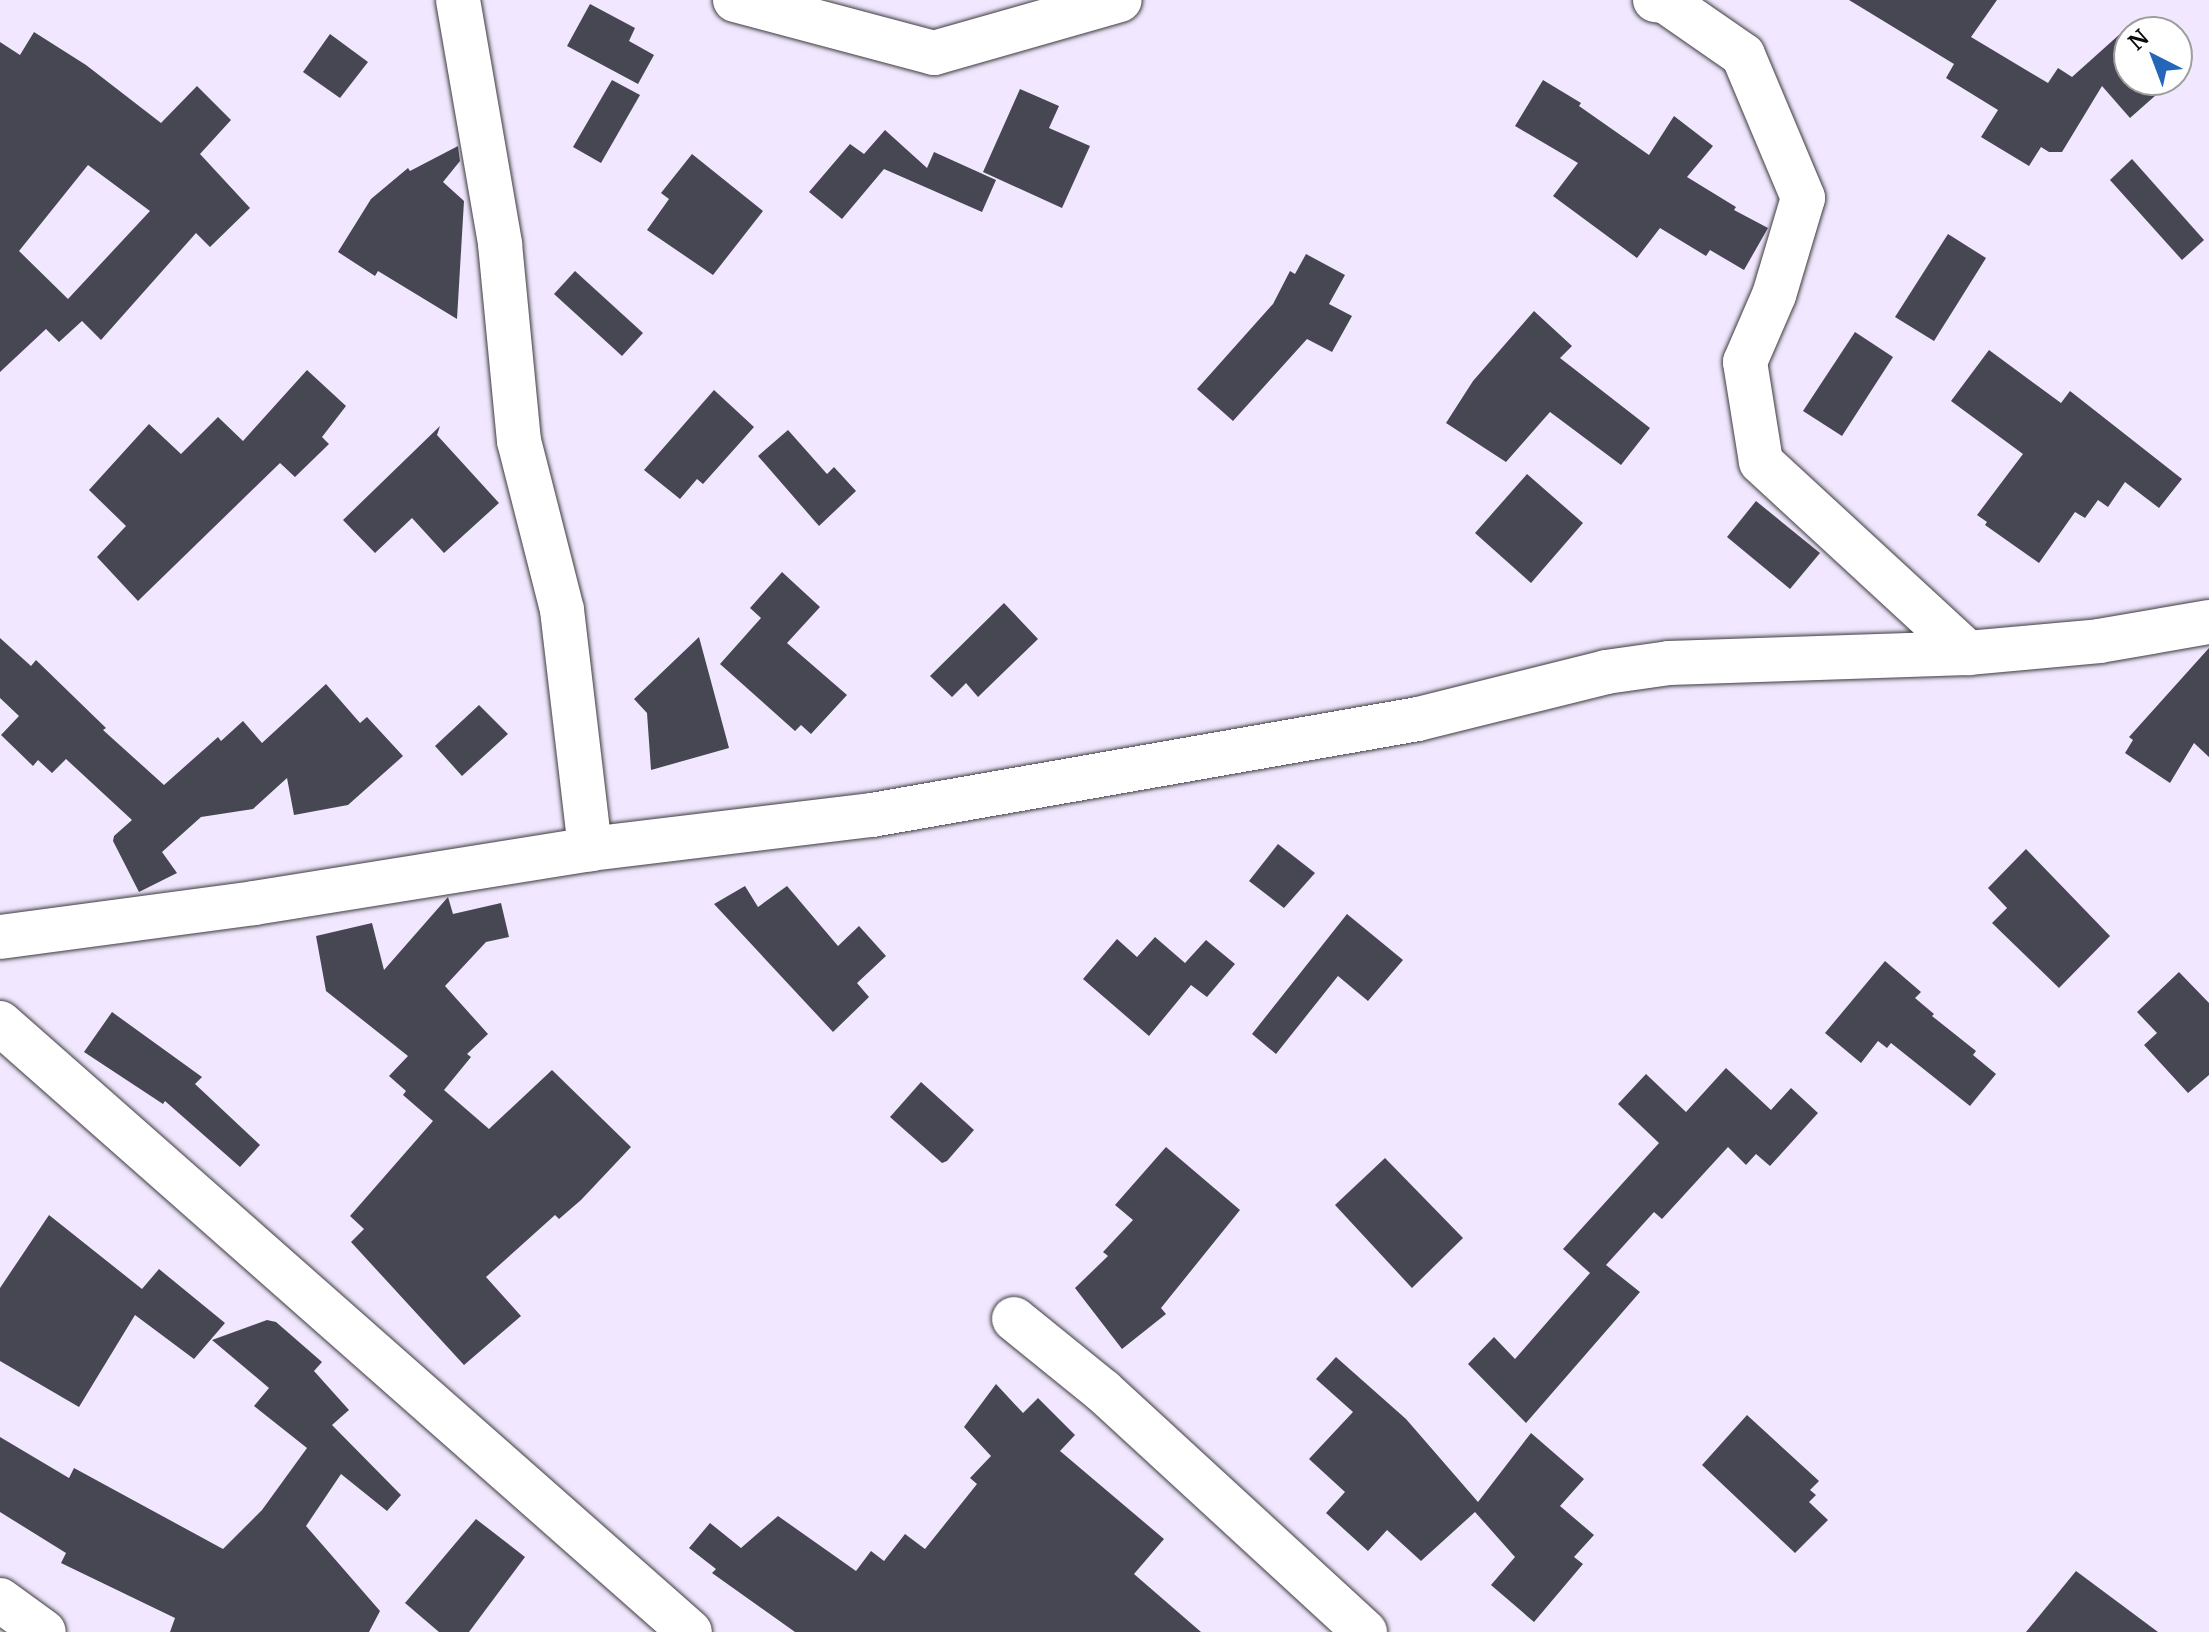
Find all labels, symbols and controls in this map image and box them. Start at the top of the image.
north arrow [2113,16,2193,96]
text: N [2122,23,2154,56]

